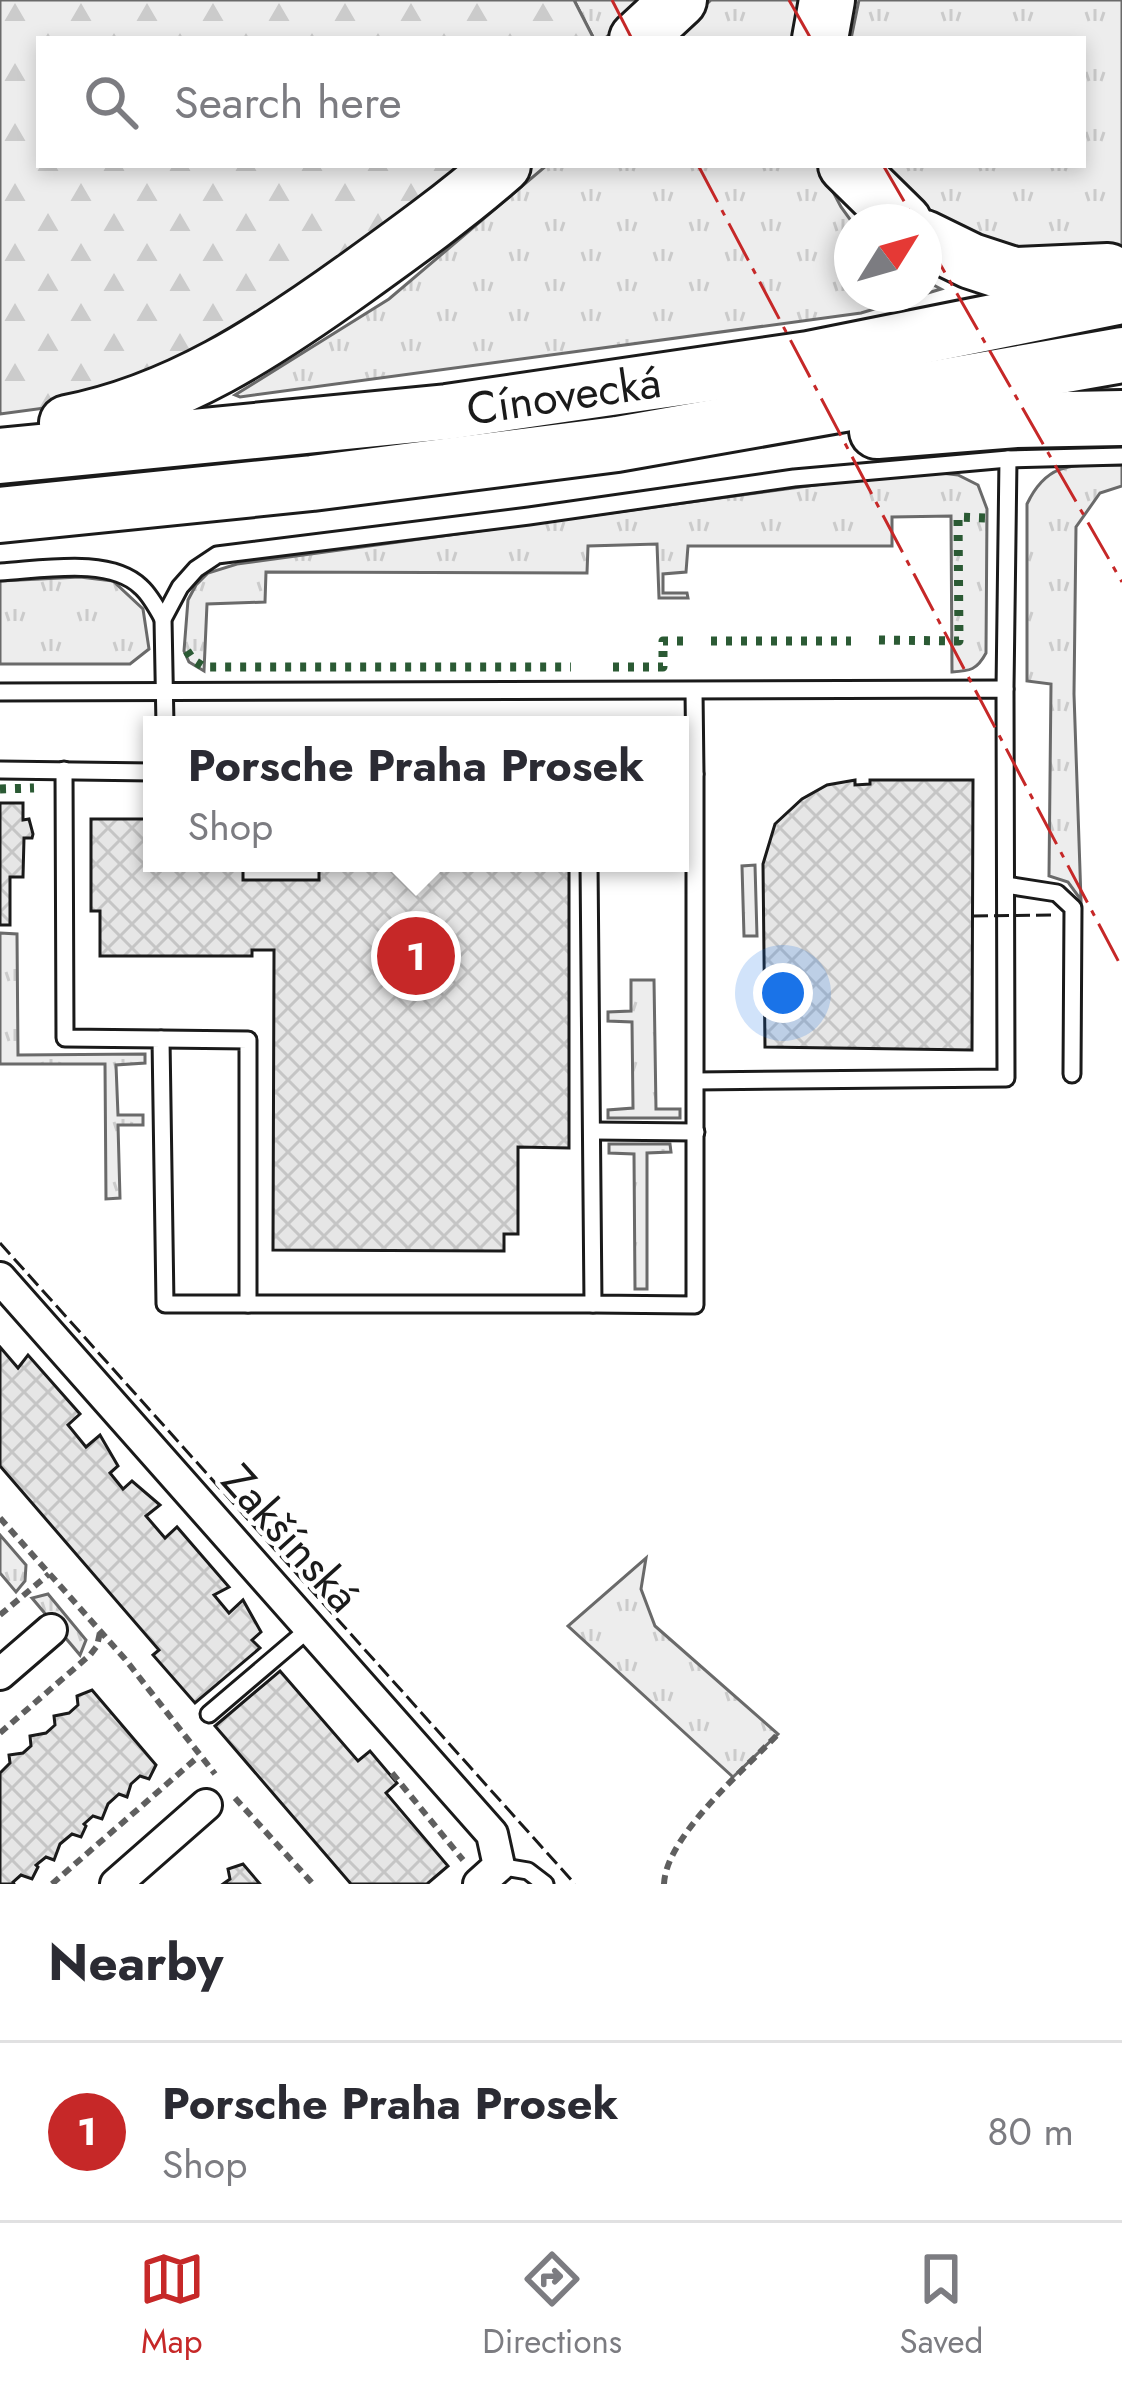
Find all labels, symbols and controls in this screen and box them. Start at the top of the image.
search box [36,36,1086,168]
icon: search [78,69,144,135]
text: Search here [174,70,402,135]
north arrow [834,204,942,312]
street label: Cínovecká [462,349,665,442]
popup [143,716,689,872]
text: Porsche Praha Prosek [188,733,644,798]
text: Shop [188,798,273,855]
pin: 1 [377,911,455,1001]
your location [753,963,813,1023]
street label: Zakšínská [207,1450,375,1627]
text: Nearby [48,1925,223,1999]
text: Porsche Praha Prosek [162,2071,618,2136]
text: 1 [77,2103,97,2160]
text: 80 m [987,2103,1074,2160]
text: Shop [162,2136,247,2193]
tab: Map [139,2246,205,2365]
tab: Directions [482,2246,622,2365]
tab: Saved [900,2246,983,2365]

